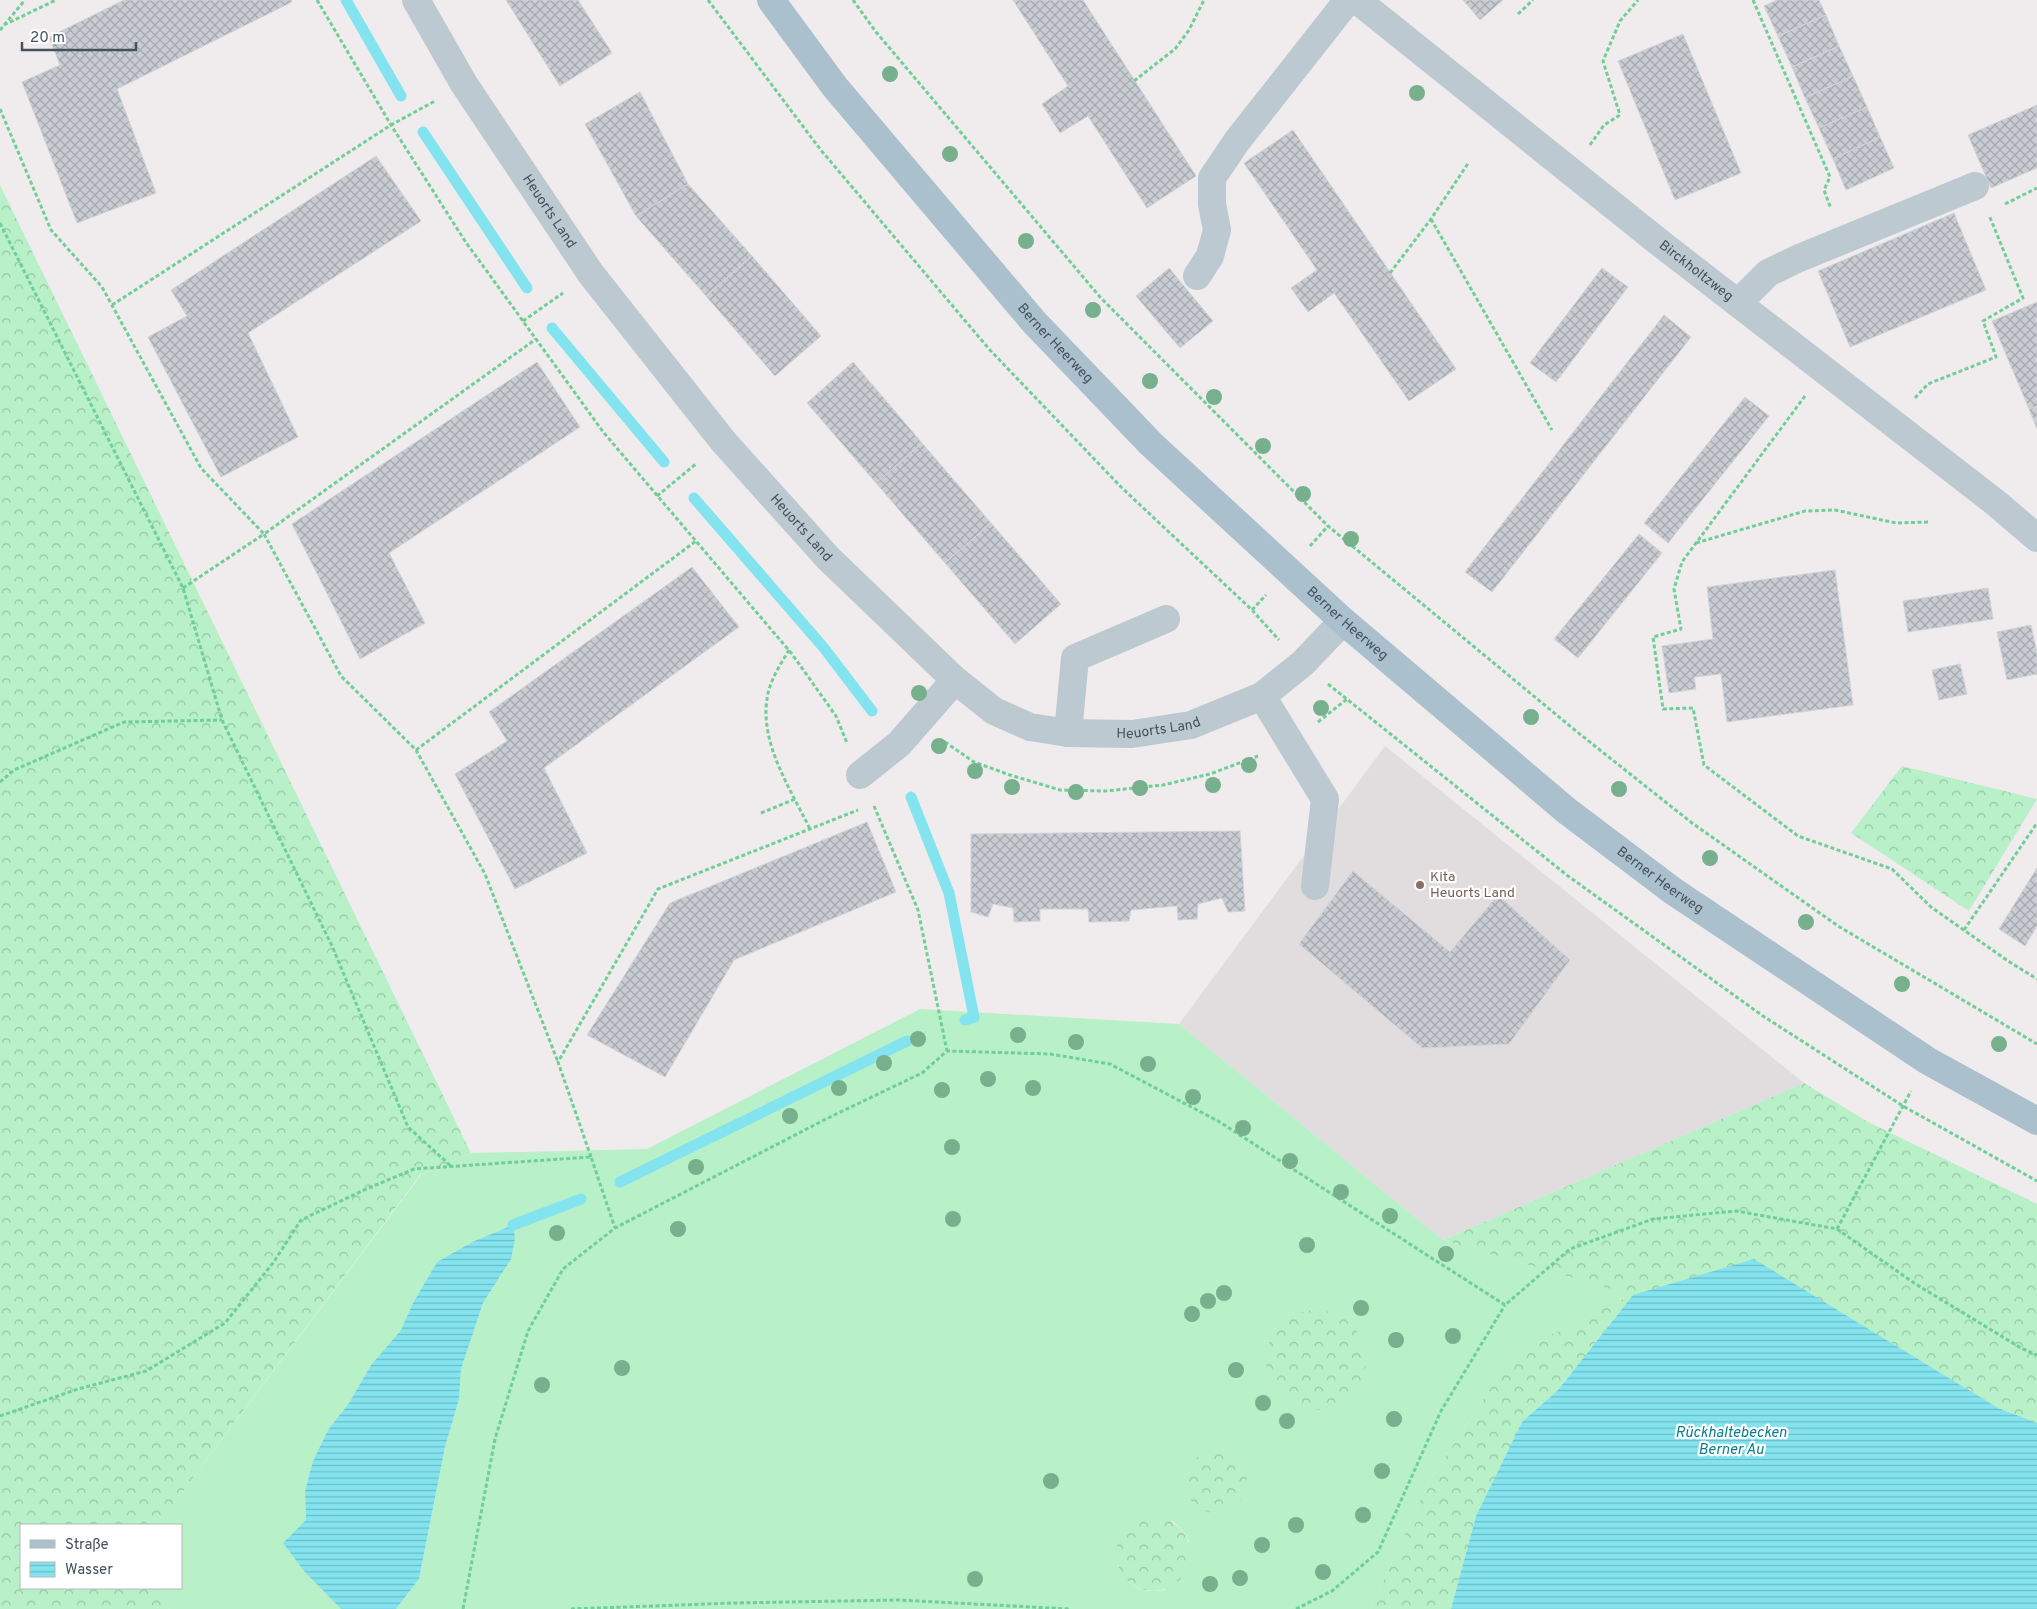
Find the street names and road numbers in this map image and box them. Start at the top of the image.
street label: Heuorts Land [518,171,580,251]
street label: Birckholtzweg [1655,237,1737,305]
street label: Berner Heerweg [1014,300,1097,387]
street label: Heuorts Land [766,491,836,565]
street label: Berner Heerweg [1303,583,1392,664]
street label: Heuorts Land [1116,713,1203,743]
street label: Berner Heerweg [1613,843,1707,917]

